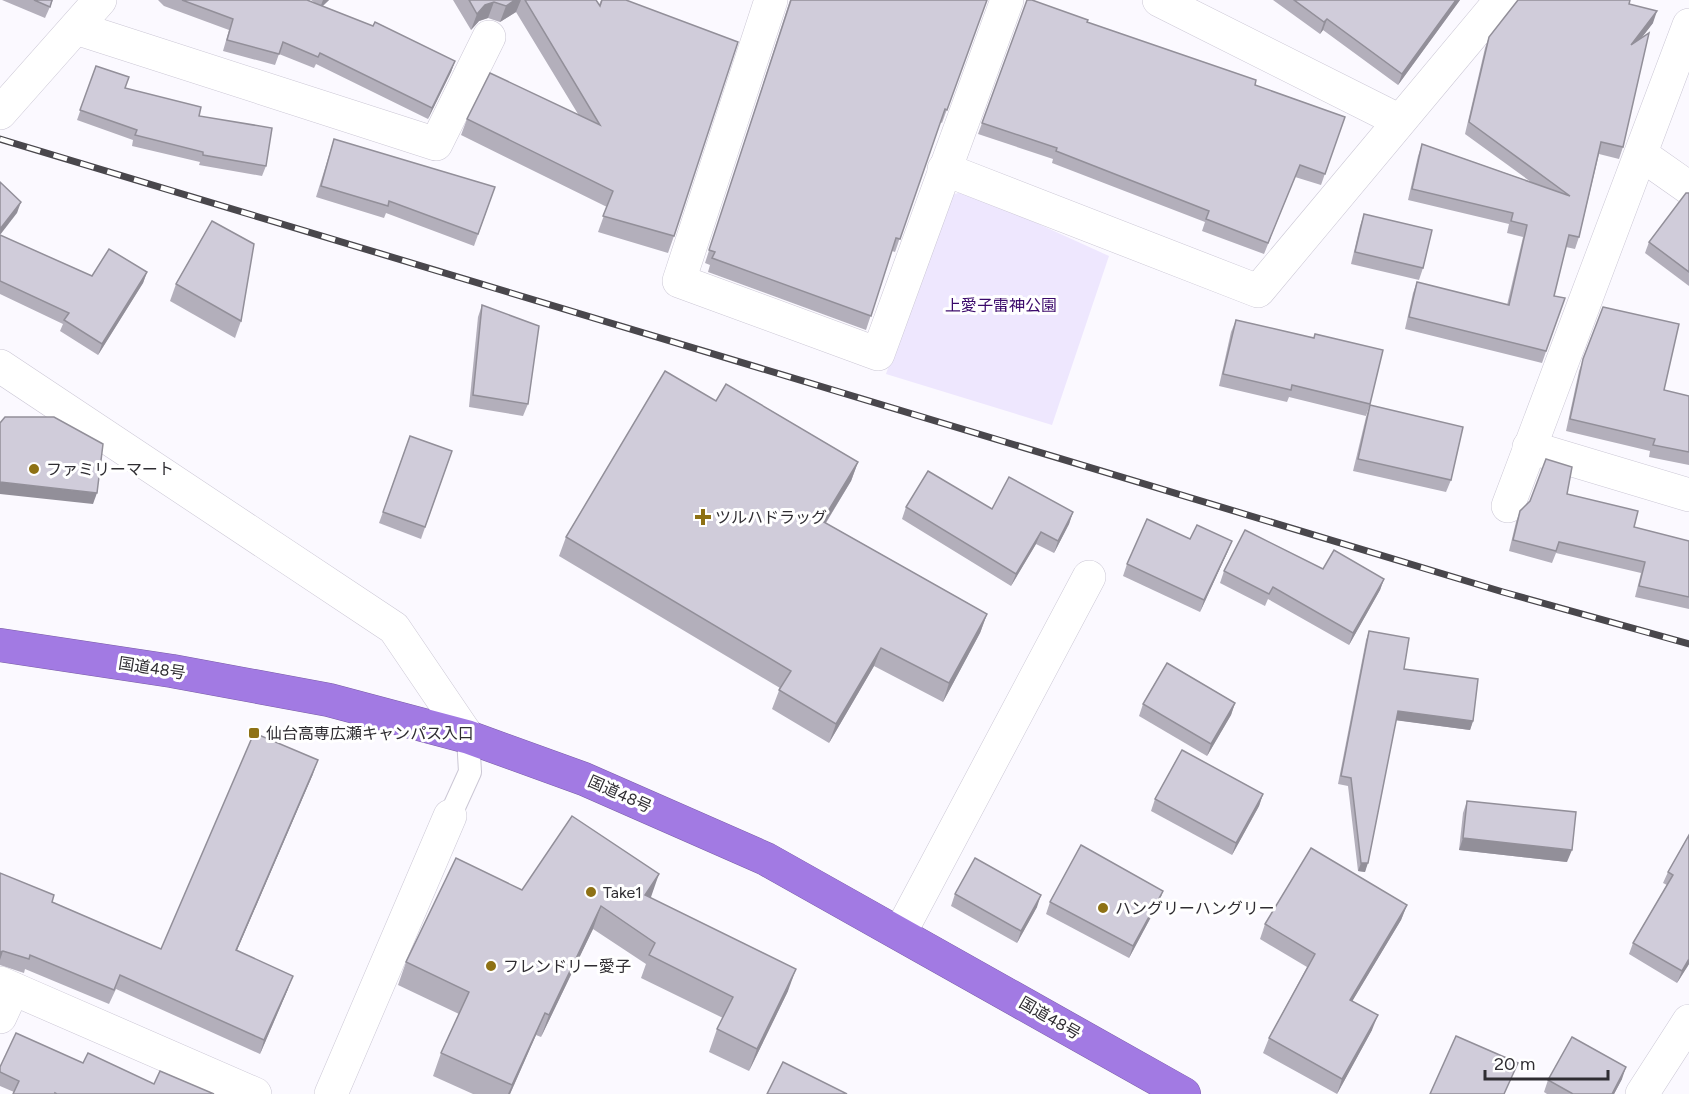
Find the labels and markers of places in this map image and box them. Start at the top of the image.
place label: ファミリーマート [46,460,174,479]
marker: ファミリーマート [27,462,41,476]
place label: ツルハドラッグ [715,508,827,527]
marker: ツルハドラッグ [696,510,710,524]
place label: 仙台高専広瀬キャンパス入口 [266,724,474,743]
marker: 仙台高専広瀬キャンパス入口 [247,726,261,740]
place label: Take1 [603,883,642,902]
marker: Take1 [584,885,598,899]
place label: ハングリーハングリー [1115,899,1275,918]
marker: ハングリーハングリー [1096,901,1110,915]
place label: フレンドリー愛子 [503,957,631,976]
marker: フレンドリー愛子 [484,959,498,973]

